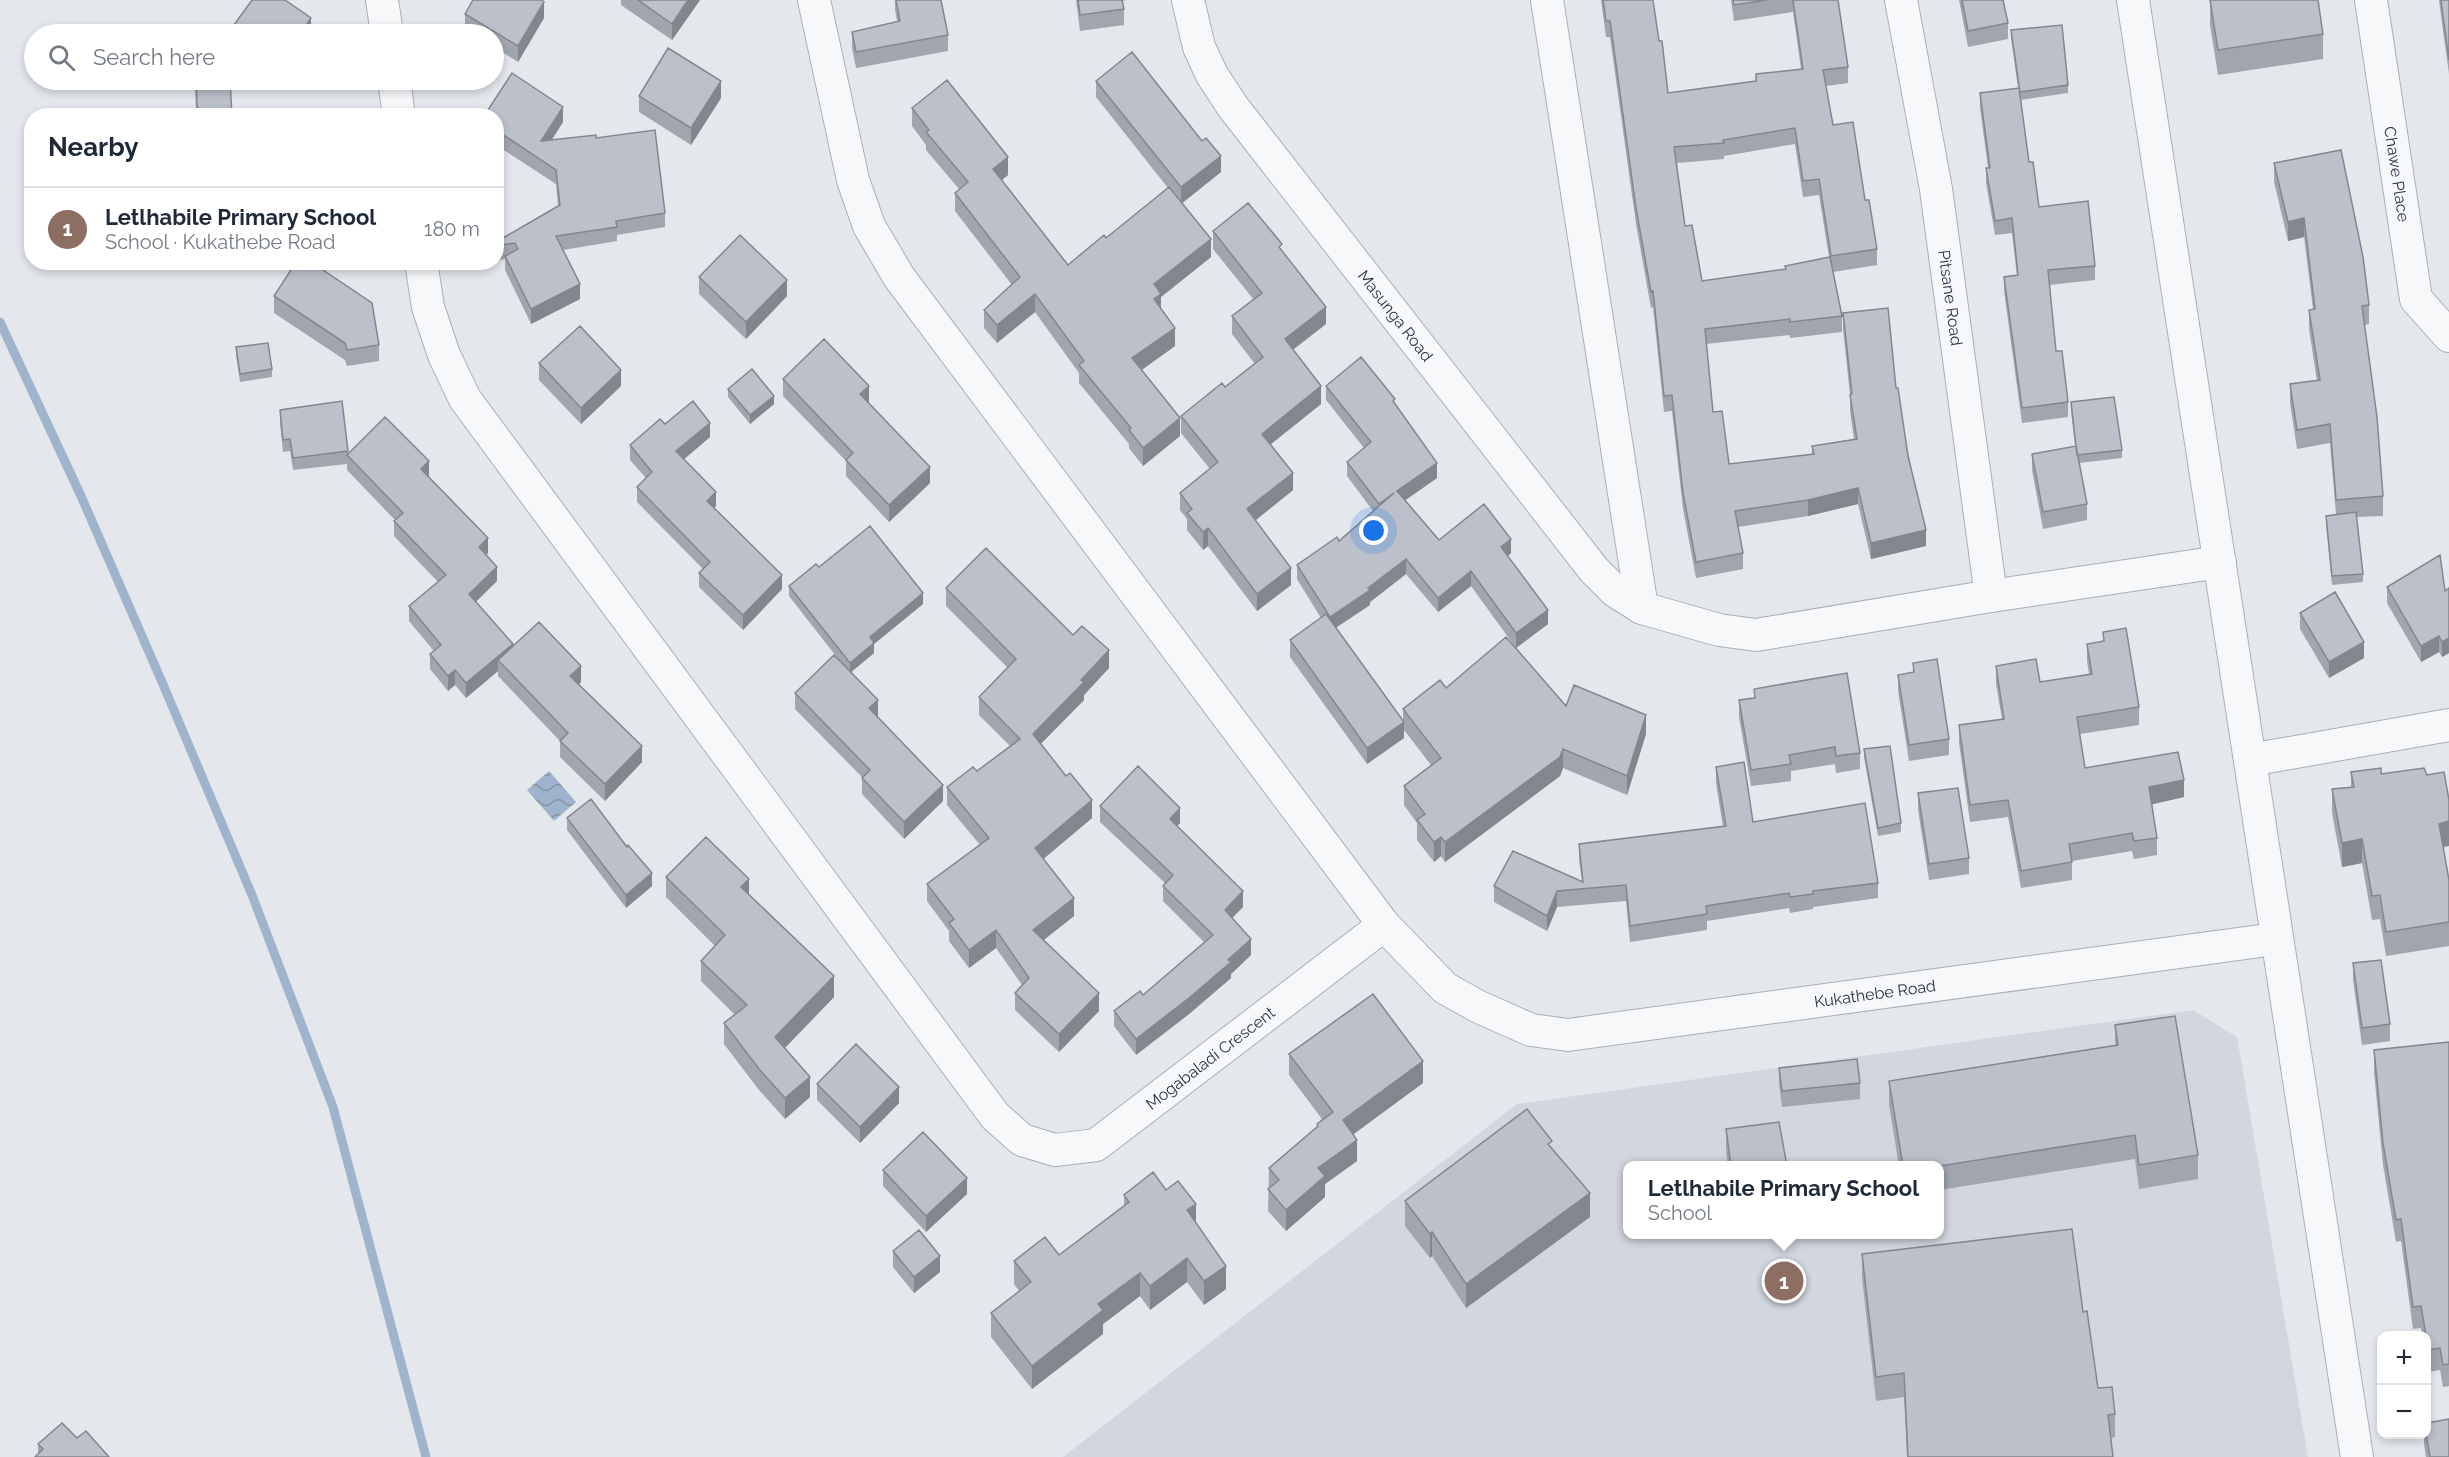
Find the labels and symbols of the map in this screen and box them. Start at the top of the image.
street label: Chawe Place [2381,125,2414,223]
street label: Pitsane Road [1935,249,1967,347]
street label: Masunga Road [1354,266,1437,365]
your location [1359,516,1388,545]
street label: Kukathebe Road [1813,976,1937,1011]
street label: Mogabaladi Crescent [1142,1002,1279,1113]
pin: 1 [1764,1258,1804,1304]

